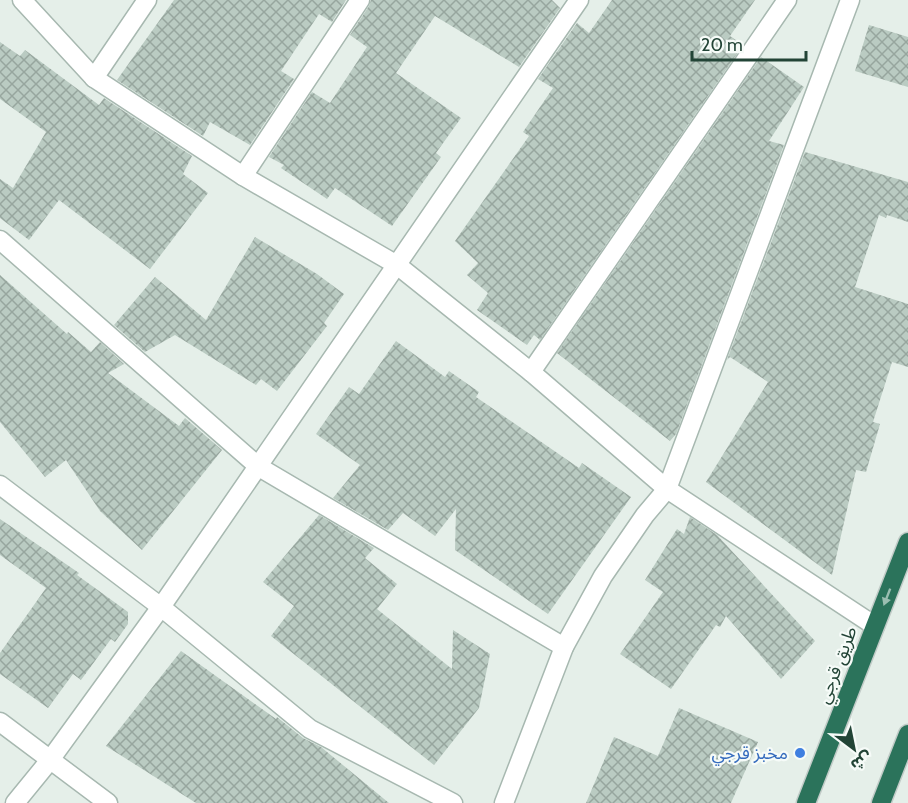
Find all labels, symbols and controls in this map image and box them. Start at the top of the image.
scale bar [692,24,806,62]
text: 20 m [701,34,743,56]
one-way arrow [881,588,891,606]
street label: طريق قرجي [812,623,864,708]
north arrow [824,719,884,779]
place label: مخبز قرجي [711,742,788,766]
marker: مخبز قرجي [793,746,807,760]
text: ش [847,747,876,775]

